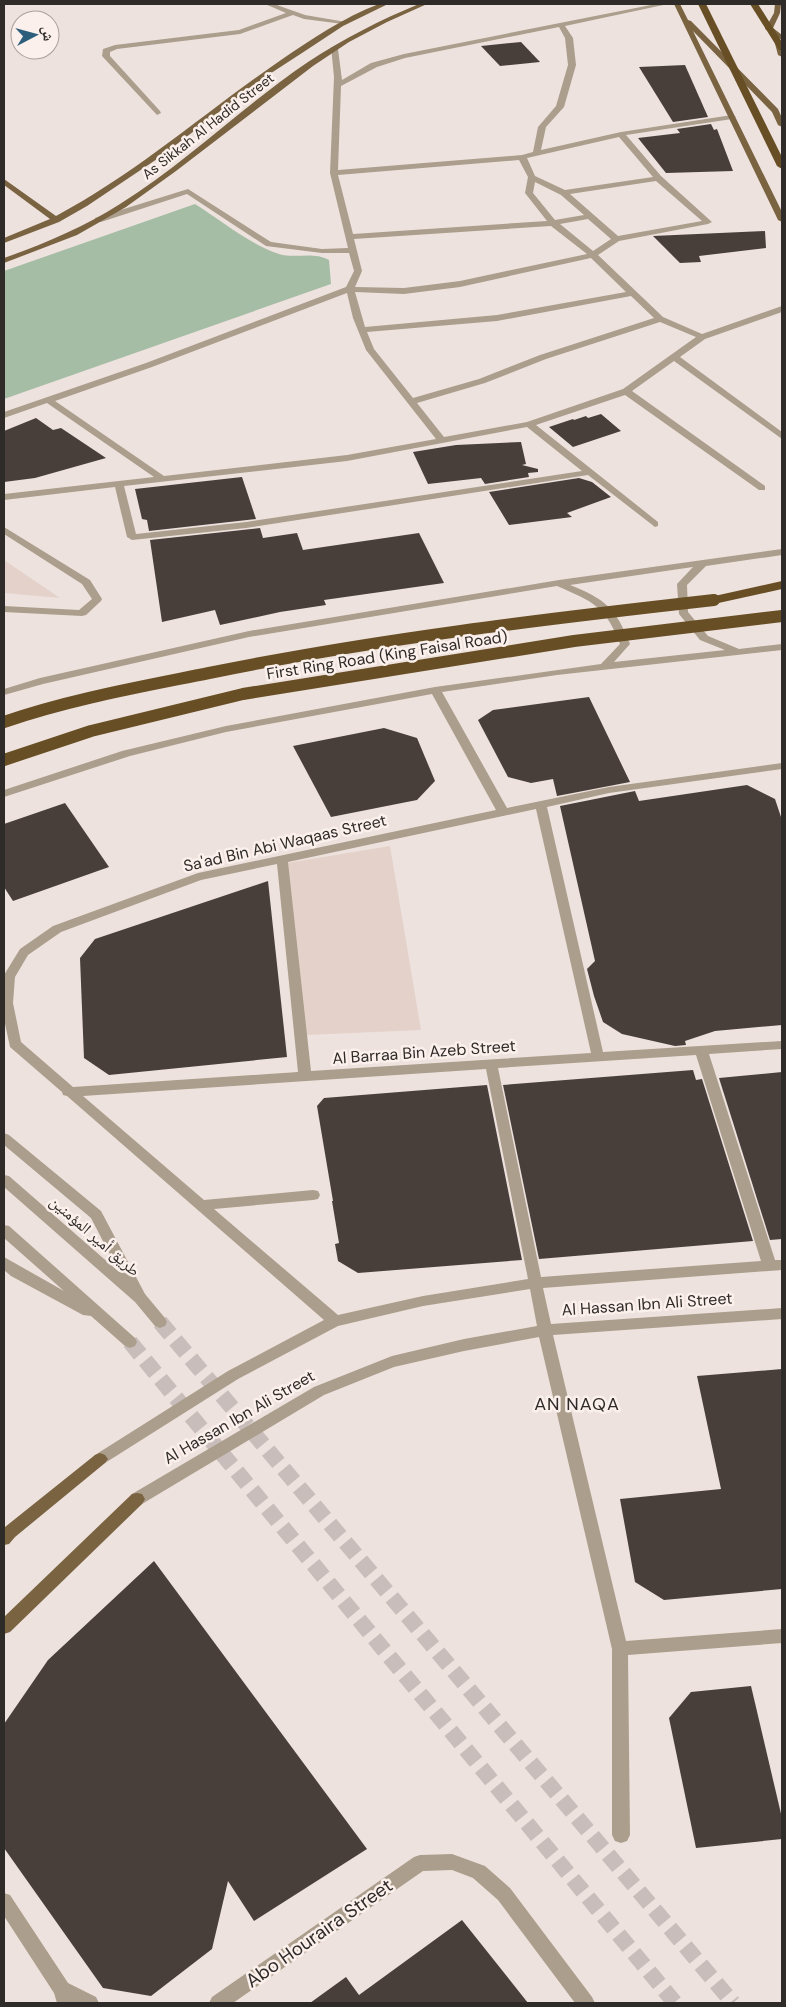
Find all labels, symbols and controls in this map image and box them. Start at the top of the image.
north arrow [10,10,60,60]
text: ش [38,25,58,42]
street label: As Sikkah Al Hadid Street [138,69,278,183]
street label: First Ring Road (King Faisal Road) [265,626,509,684]
street label: Sa'ad Bin Abi Waqaas Street [181,809,389,877]
street label: Al Barraa Bin Azeb Street [332,1035,516,1069]
street label: طريق أمير المؤمنين [45,1191,145,1281]
street label: Al Hassan Ibn Ali Street [561,1288,733,1320]
street label: Al Hassan Ibn Ali Street [160,1365,318,1469]
district label: AN NAQA [534,1392,620,1416]
street label: Abo Houraira Street [241,1873,397,1993]

